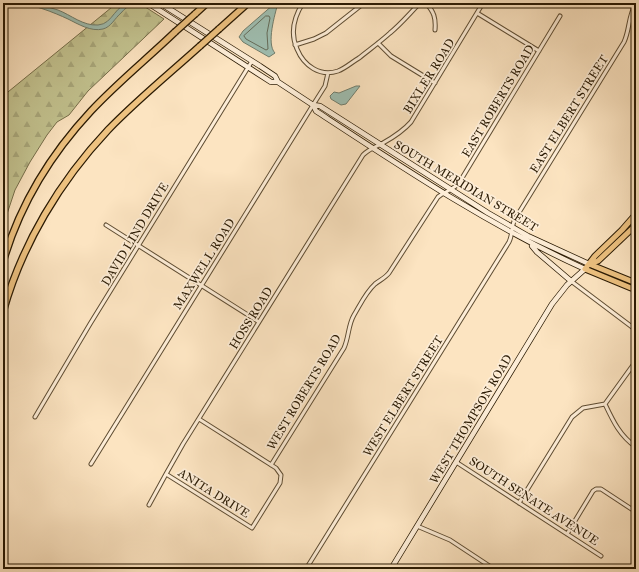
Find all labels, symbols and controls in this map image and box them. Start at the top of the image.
street label: BIXLER ROAD [400,36,458,116]
street label: EAST ROBERTS ROAD [459,42,537,160]
street label: EAST ELBERT STREET [527,52,611,176]
street label: SOUTH MERIDIAN STREET [391,137,541,235]
street label: DAVID LIND DRIVE [99,179,172,288]
street label: MAXWELL ROAD [170,216,238,312]
street label: HOSS ROAD [226,284,276,352]
street label: WEST ROBERTS ROAD [264,332,344,452]
street label: WEST ELBERT STREET [360,333,446,459]
street label: WEST THOMPSON ROAD [427,352,515,486]
street label: SOUTH SENATE AVENUE [467,454,602,548]
street label: ANITA DRIVE [175,465,253,521]

